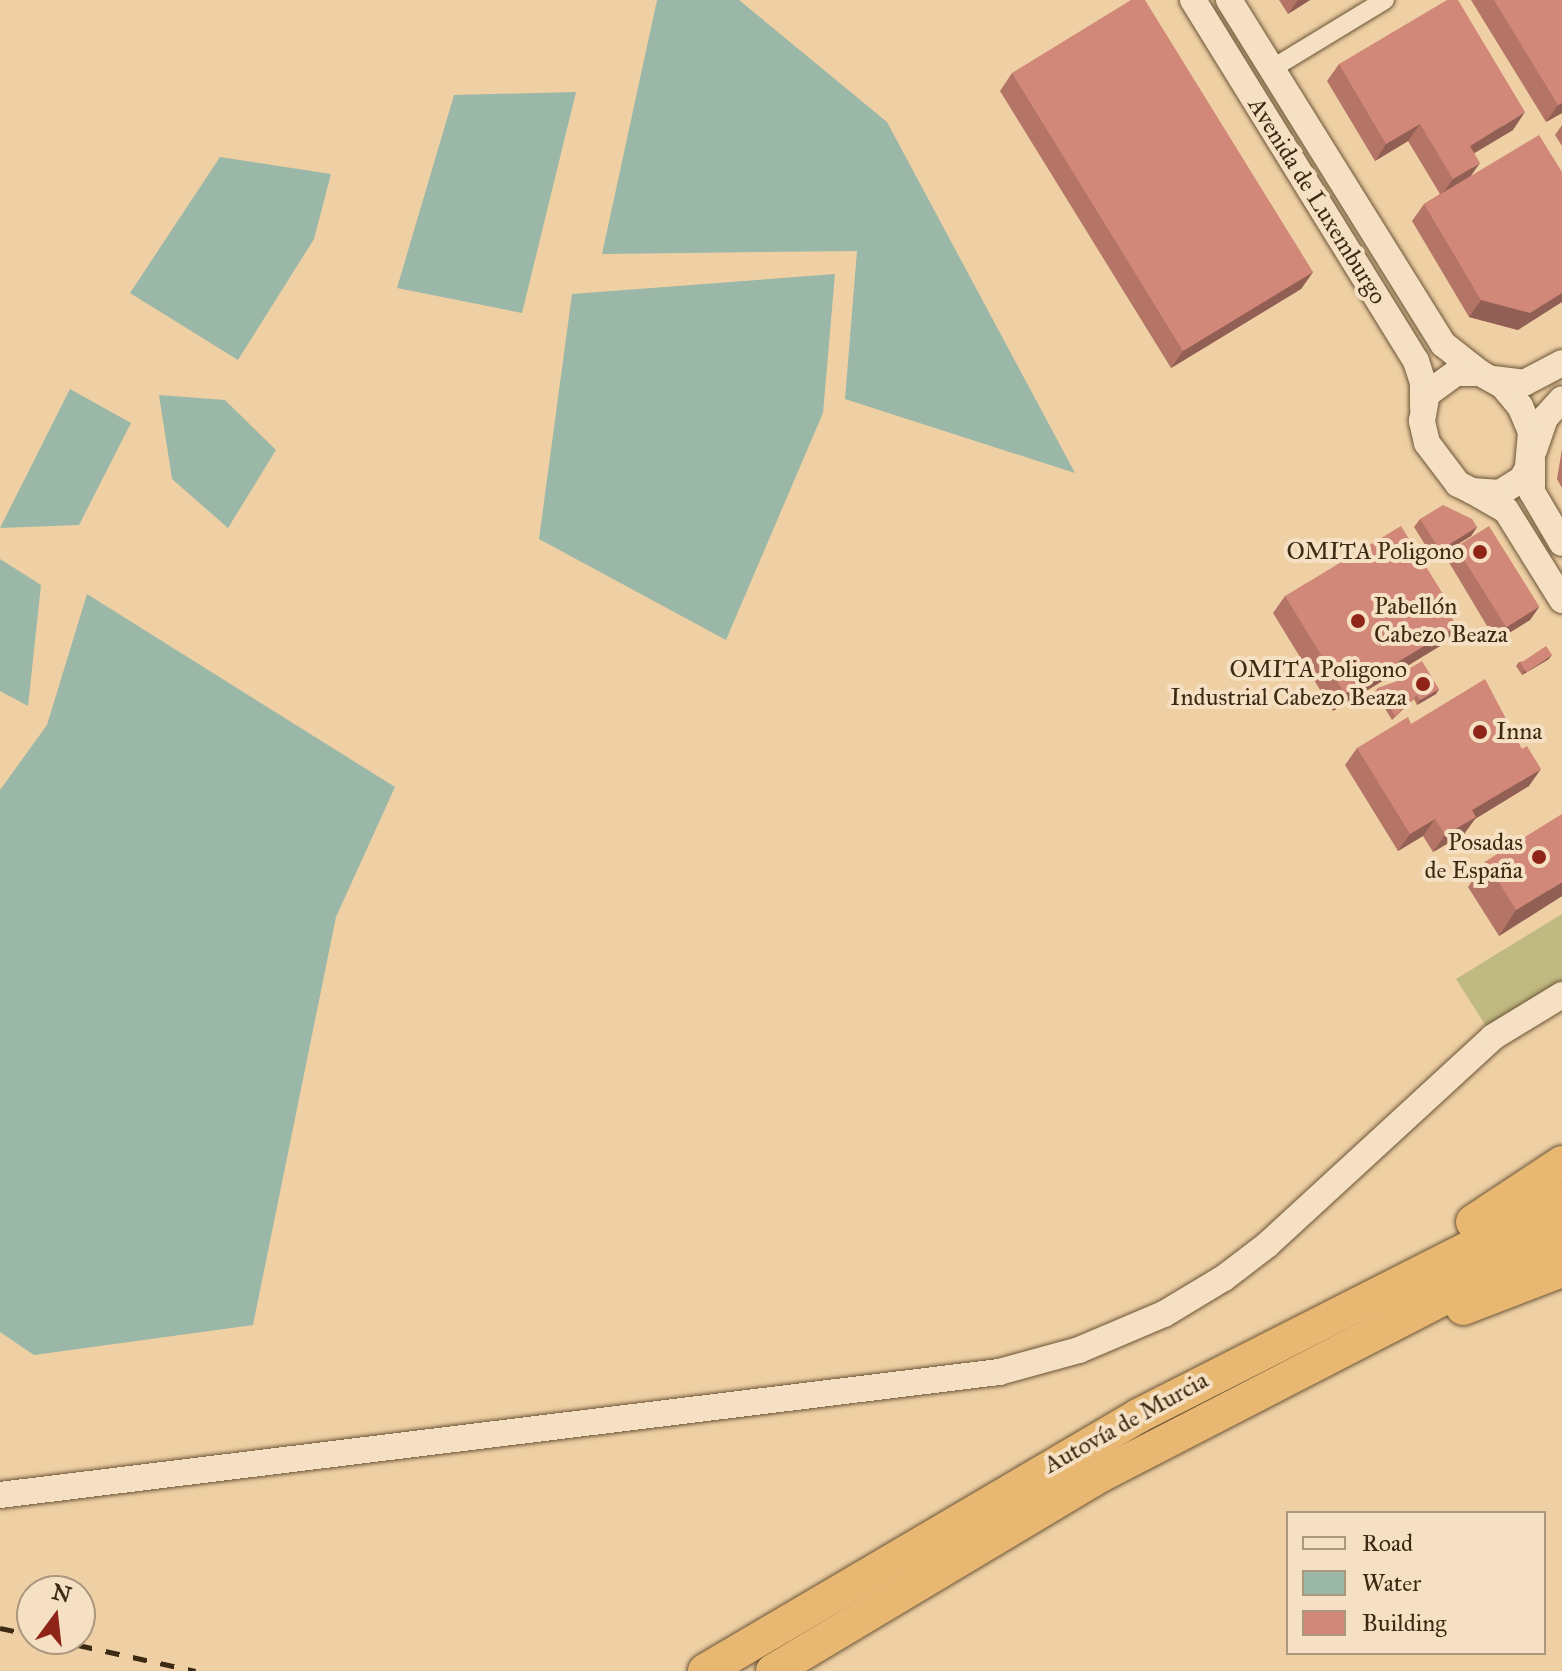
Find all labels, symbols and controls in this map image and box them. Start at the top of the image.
street label: Avenida de Luxemburgo [1242,92,1392,310]
place label: OMITA Poligono [1286,538,1464,566]
marker: OMITA Poligono [1471,543,1489,561]
place label: Pabellón Cabezo Beaza [1374,593,1508,649]
marker: Pabellón Cabezo Beaza [1349,612,1367,630]
place label: OMITA Poligono Industrial Cabezo Beaza [1170,656,1407,712]
marker: OMITA Poligono Industrial Cabezo Beaza [1414,675,1432,693]
place label: Inna [1496,718,1542,746]
marker: Inna [1471,723,1489,741]
place label: Posadas de España [1425,829,1523,885]
marker: Posadas de España [1530,848,1548,866]
street label: Autovía de Murcia [1039,1366,1213,1480]
legend [1286,1511,1546,1655]
text: Road [1362,1528,1413,1558]
text: Water [1362,1568,1421,1598]
north arrow [16,1575,96,1655]
text: N [49,1578,74,1609]
text: Building [1362,1608,1447,1638]

